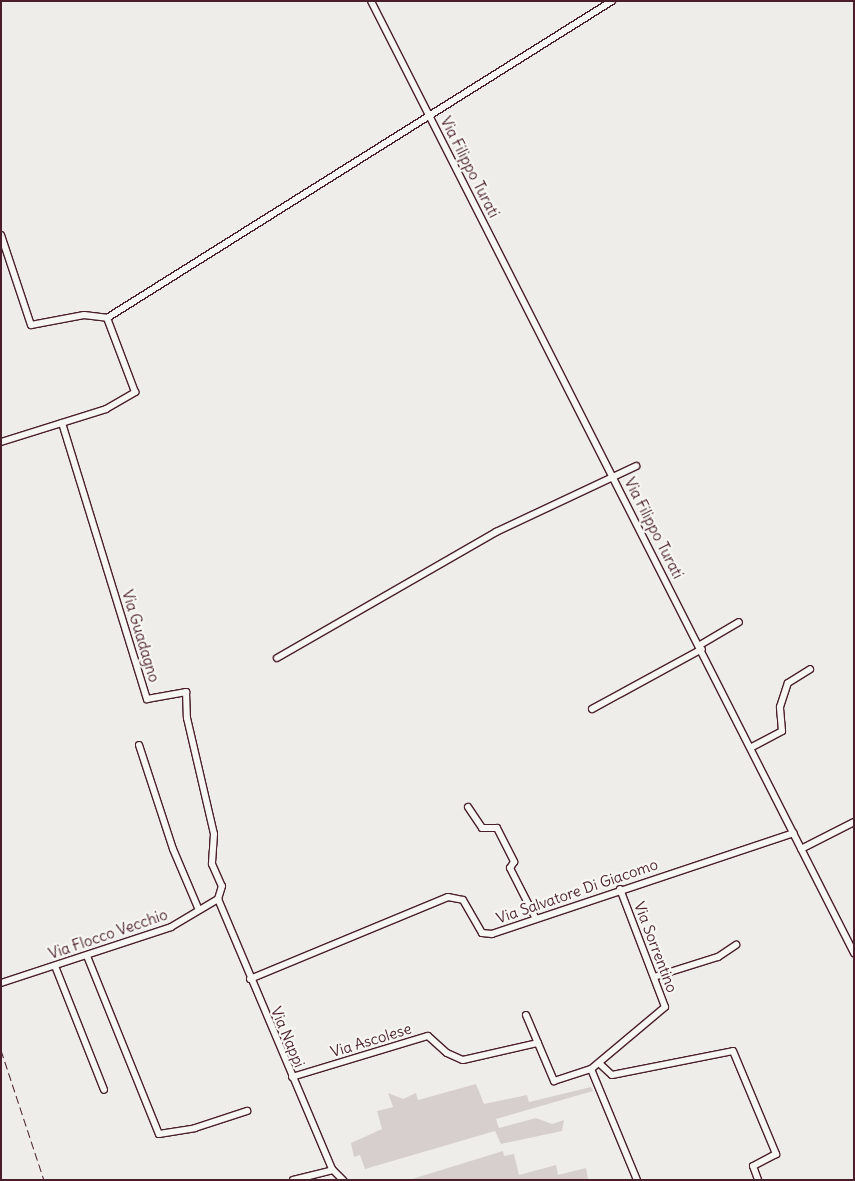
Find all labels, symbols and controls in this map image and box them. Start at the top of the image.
street label: Via Filippo Turati [437,113,503,221]
street label: Via Filippo Turati [621,474,687,582]
street label: Via Guadagno [118,588,164,684]
street label: Via Salvatore Di Giacomo [494,855,660,927]
street label: Via Sorrentino [630,899,682,995]
street label: Via Flocco Vecchio [46,905,170,963]
street label: Via Nappi [267,1004,309,1070]
street label: Via Ascolese [328,1019,414,1061]

